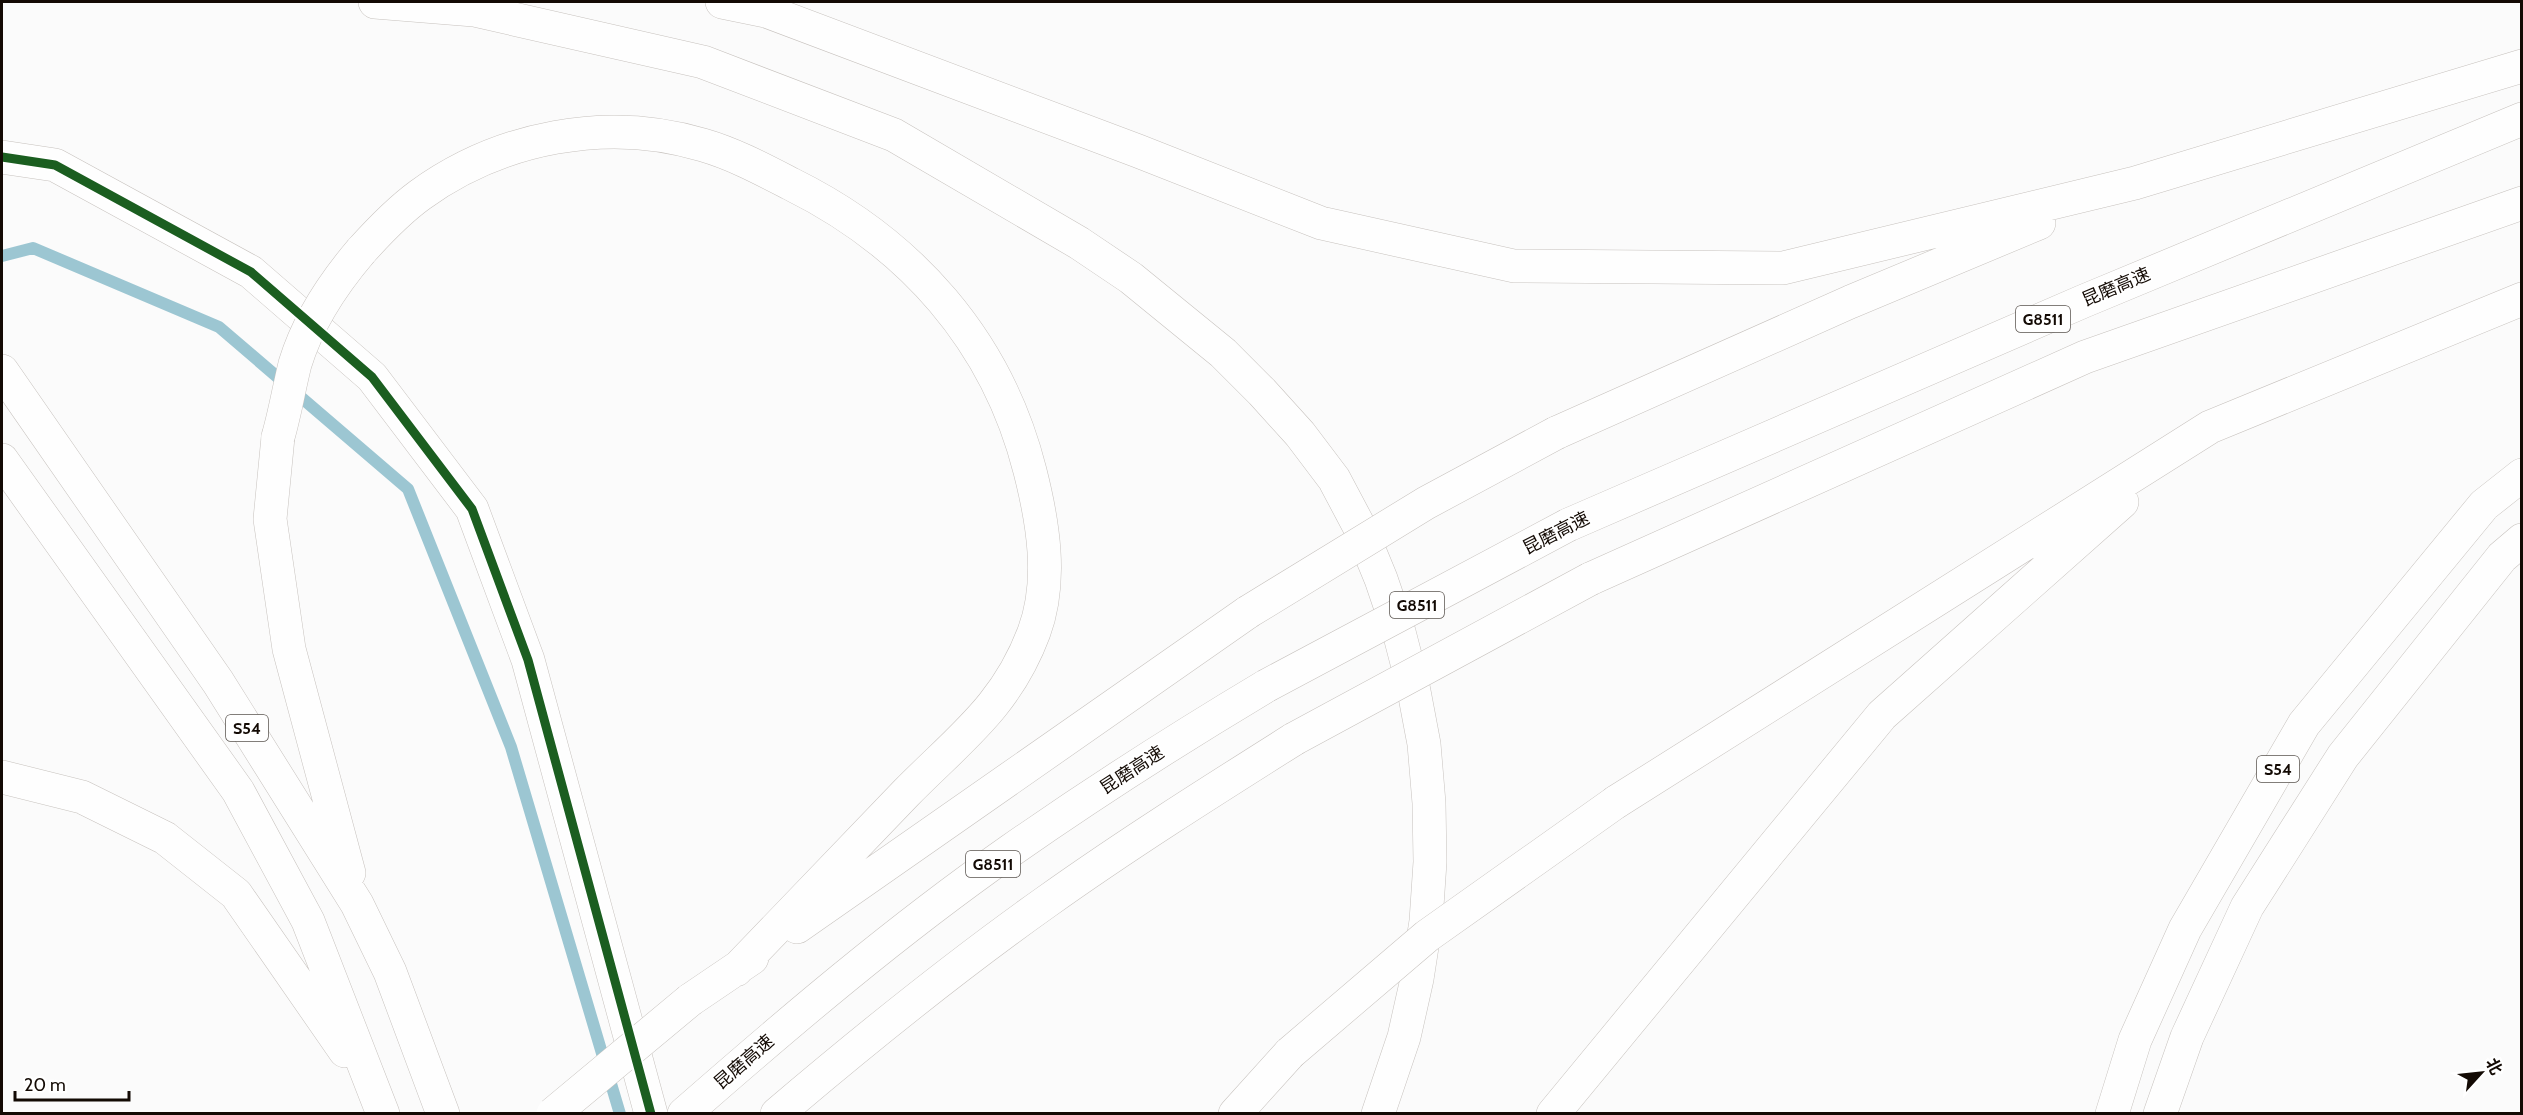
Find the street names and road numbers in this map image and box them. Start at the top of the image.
street label: 昆磨高速 [2079,263,2153,311]
road number: G8511 [2016,306,2070,332]
street label: 昆磨高速 [1519,507,1593,559]
road number: G8511 [1390,592,1444,618]
road number: S54 [226,715,268,741]
street label: 昆磨高速 [1096,741,1168,799]
road number: S54 [2257,756,2299,782]
road number: G8511 [966,851,1020,877]
street label: 昆磨高速 [710,1030,778,1094]

